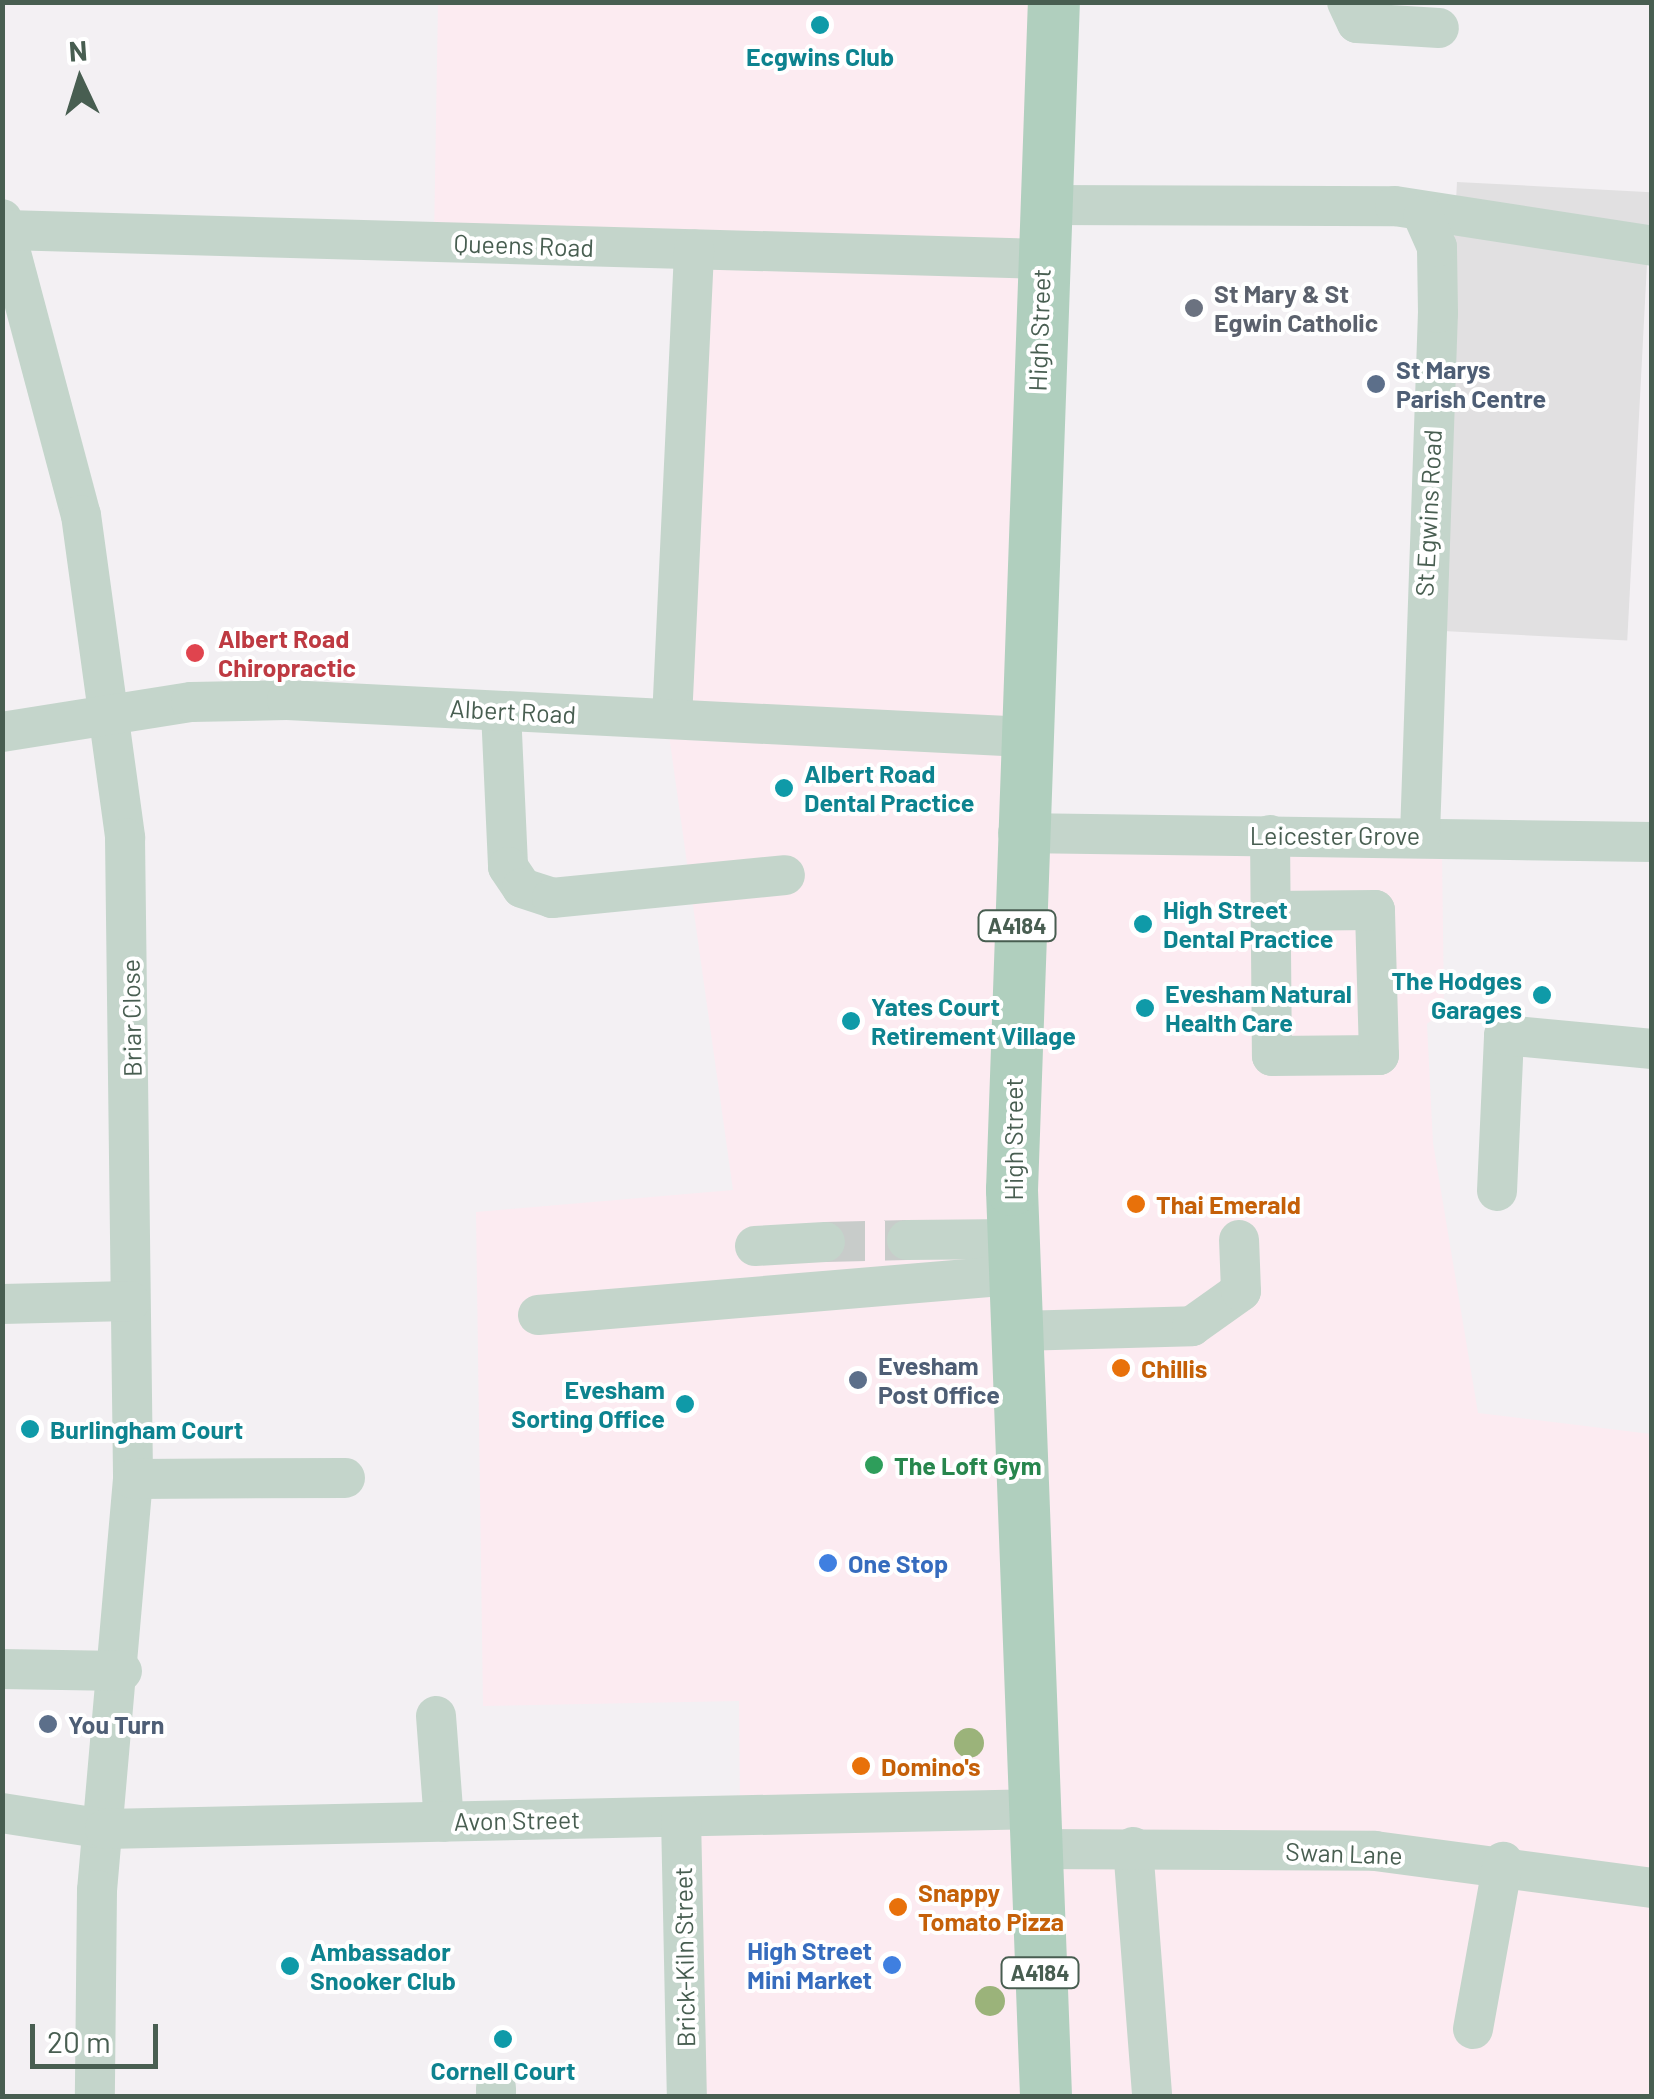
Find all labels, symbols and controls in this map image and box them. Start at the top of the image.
marker: Ecgwins Club [809,14,831,36]
north arrow [30,30,130,130]
text: N [67,32,88,68]
place label: Ecgwins Club [746,41,894,71]
street label: Queens Road [453,228,595,262]
street label: High Street [1022,268,1056,392]
place label: St Mary & St Egwin Catholic [1214,279,1378,338]
marker: St Mary & St Egwin Catholic [1183,297,1205,319]
place label: St Marys Parish Centre [1396,355,1546,414]
marker: St Marys Parish Centre [1365,373,1387,395]
street label: St Egwins Road [1409,429,1447,597]
place label: Albert Road Chiropractic [218,624,356,683]
marker: Albert Road Chiropractic [182,640,208,666]
street label: Albert Road [449,693,577,729]
place label: Albert Road Dental Practice [804,759,974,818]
marker: Albert Road Dental Practice [773,777,795,799]
street label: Leicester Grove [1250,820,1420,850]
place label: High Street Dental Practice [1163,895,1333,954]
road number: A4184 [977,909,1057,943]
marker: High Street Dental Practice [1132,913,1154,935]
street label: Briar Close [115,959,147,1077]
place label: The Hodges Garages [1391,966,1522,1025]
place label: Evesham Natural Health Care [1165,979,1352,1038]
marker: The Hodges Garages [1531,984,1553,1006]
place label: Yates Court Retirement Village [871,992,1076,1051]
marker: Evesham Natural Health Care [1134,997,1156,1019]
marker: Yates Court Retirement Village [840,1010,862,1032]
street label: High Street [998,1078,1028,1200]
place label: Thai Emerald [1156,1189,1301,1219]
marker: Thai Emerald [1125,1193,1147,1215]
place label: Evesham Post Office [878,1351,1000,1410]
place label: Chillis [1141,1353,1207,1383]
marker: Chillis [1110,1357,1132,1379]
marker: Evesham Post Office [847,1369,869,1391]
place label: Evesham Sorting Office [511,1375,665,1434]
marker: Evesham Sorting Office [674,1393,696,1415]
place label: Burlingham Court [50,1414,243,1444]
marker: Burlingham Court [19,1418,41,1440]
place label: The Loft Gym [894,1450,1042,1480]
marker: The Loft Gym [863,1454,885,1476]
place label: One Stop [848,1548,948,1578]
marker: One Stop [817,1552,839,1574]
place label: You Turn [68,1709,164,1739]
marker: You Turn [37,1713,59,1735]
place label: Domino's [881,1751,981,1781]
marker: Domino's [850,1755,872,1777]
street label: Avon Street [454,1804,580,1836]
street label: Swan Lane [1285,1836,1403,1870]
street label: Brick-Kiln Street [667,1867,701,2047]
place label: Snappy Tomato Pizza [918,1878,1064,1937]
marker: Snappy Tomato Pizza [887,1896,909,1918]
place label: High Street Mini Market [747,1936,872,1995]
place label: Ambassador Snooker Club [310,1937,456,1996]
marker: High Street Mini Market [881,1954,903,1976]
marker: Ambassador Snooker Club [279,1955,301,1977]
road number: A4184 [1000,1956,1080,1990]
scale bar [35,2004,162,2066]
text: 20 m [47,2023,111,2059]
marker: Cornell Court [492,2028,514,2050]
place label: Cornell Court [430,2055,576,2085]

